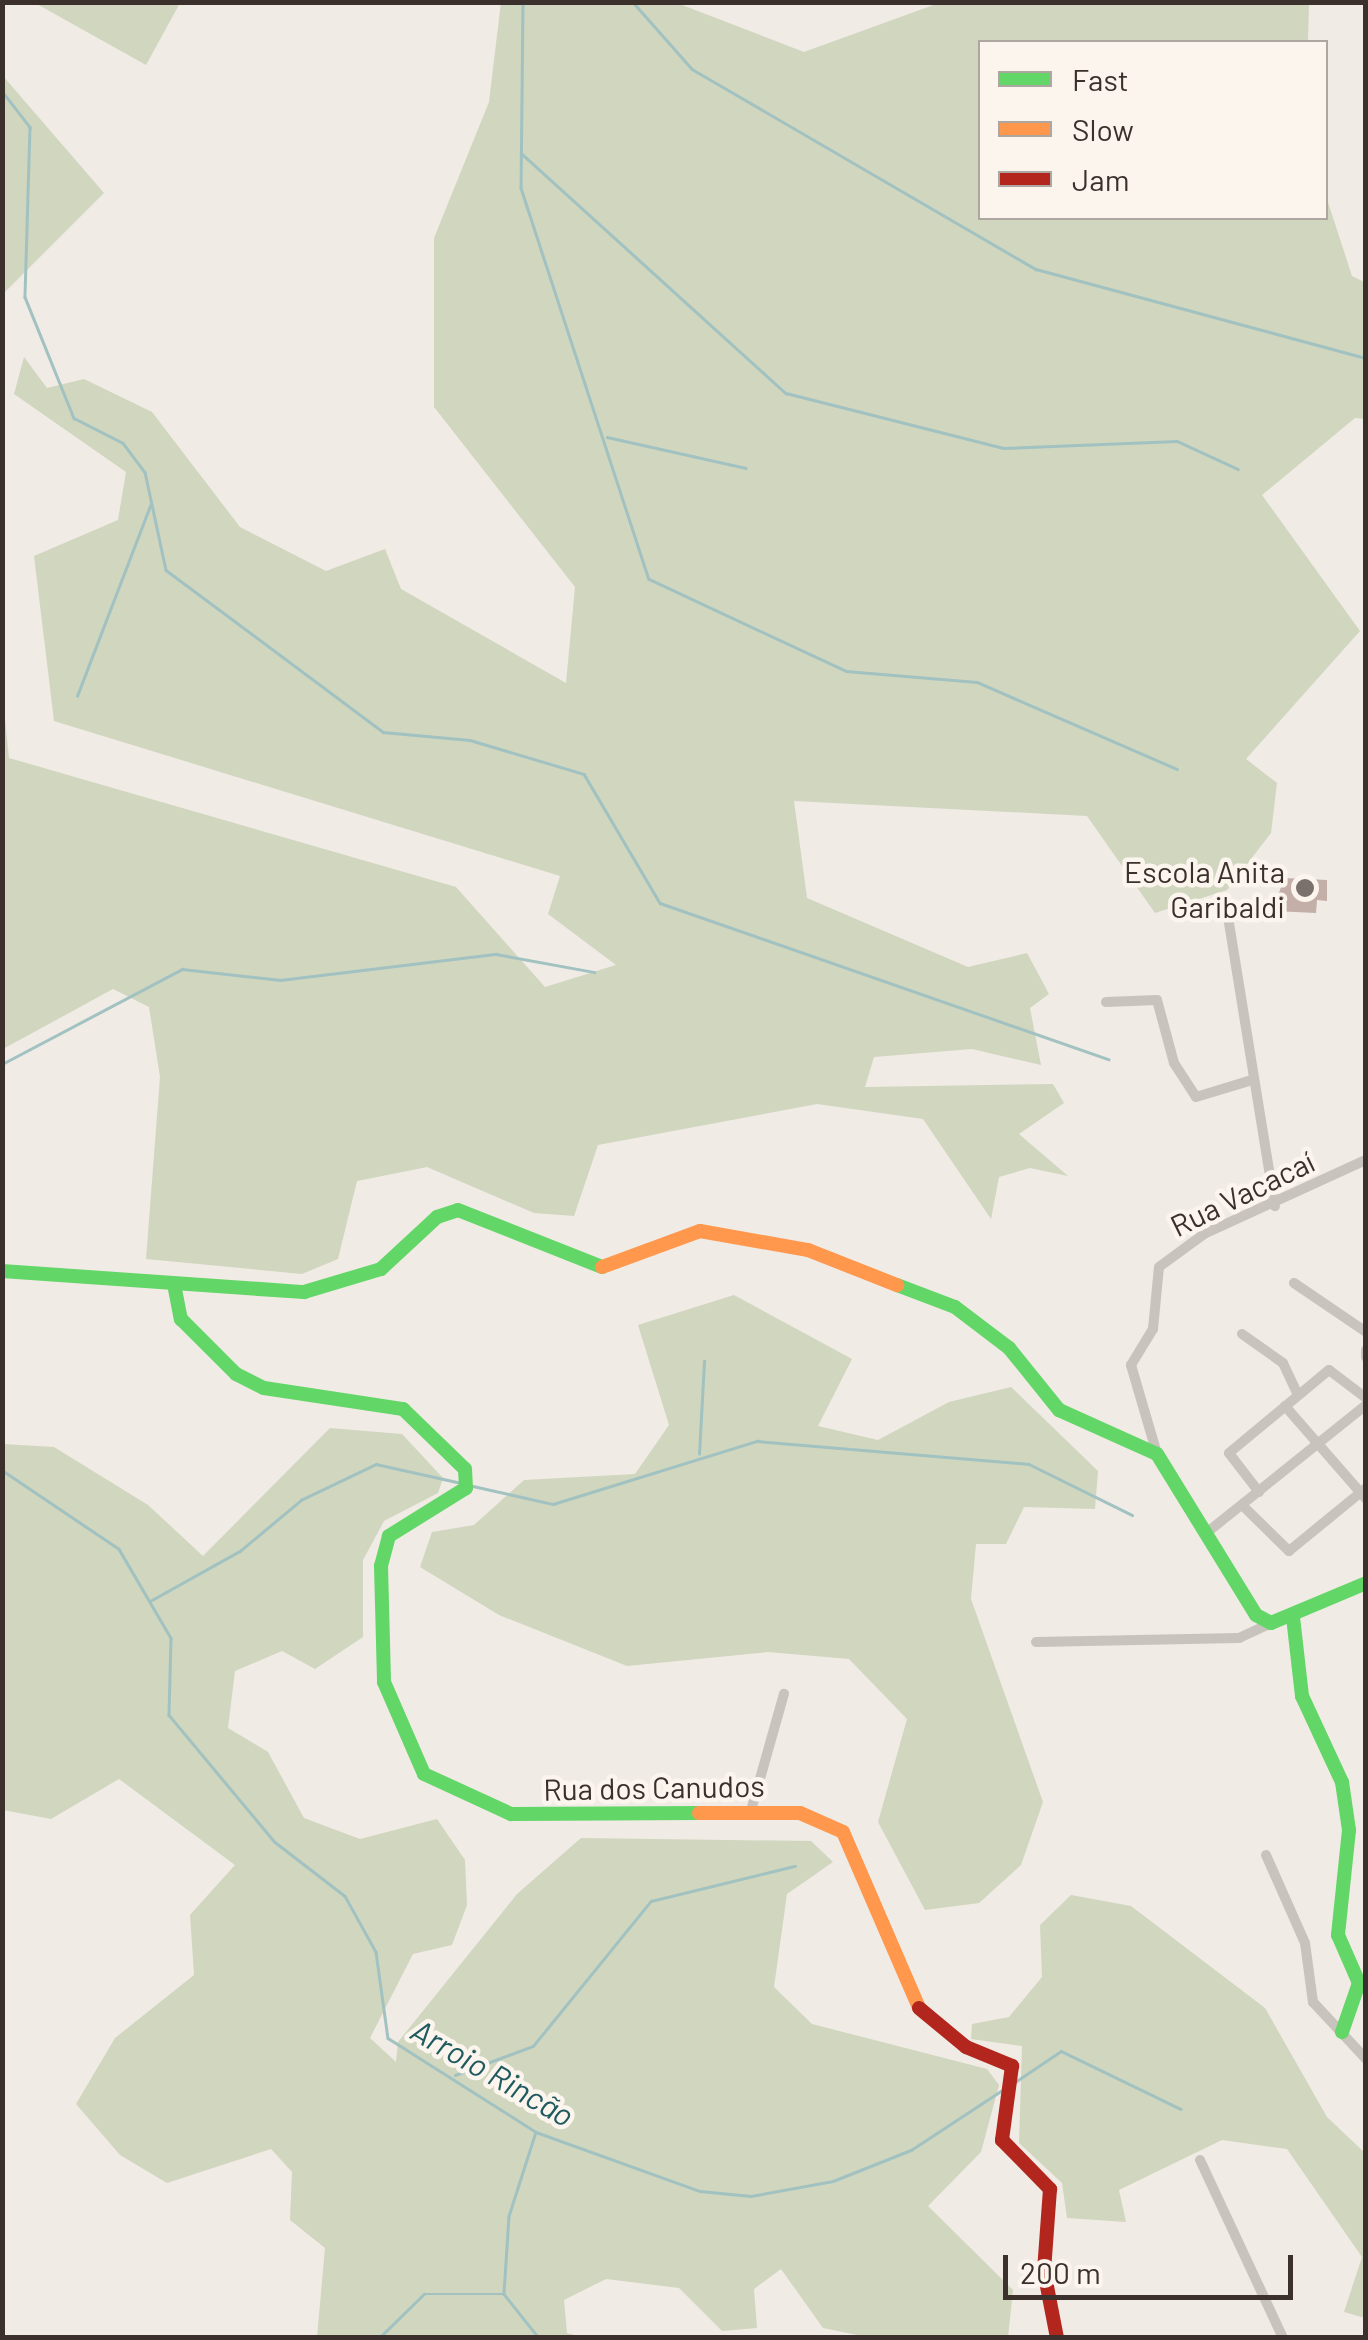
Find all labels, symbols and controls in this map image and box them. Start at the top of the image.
legend [978,40,1328,220]
text: Fast [1072,61,1129,97]
text: Slow [1072,111,1134,147]
text: Jam [1072,161,1129,197]
place label: Escola Anita Garibaldi [1124,853,1285,924]
marker: Escola Anita Garibaldi [1294,877,1316,899]
street label: Rua Vacacaí [1164,1143,1320,1243]
street label: Rua dos Canudos [543,1767,765,1807]
water label: Arroio Rincão [405,2010,581,2134]
scale bar [1008,2235,1298,2297]
text: 200 m [1020,2254,1101,2290]

